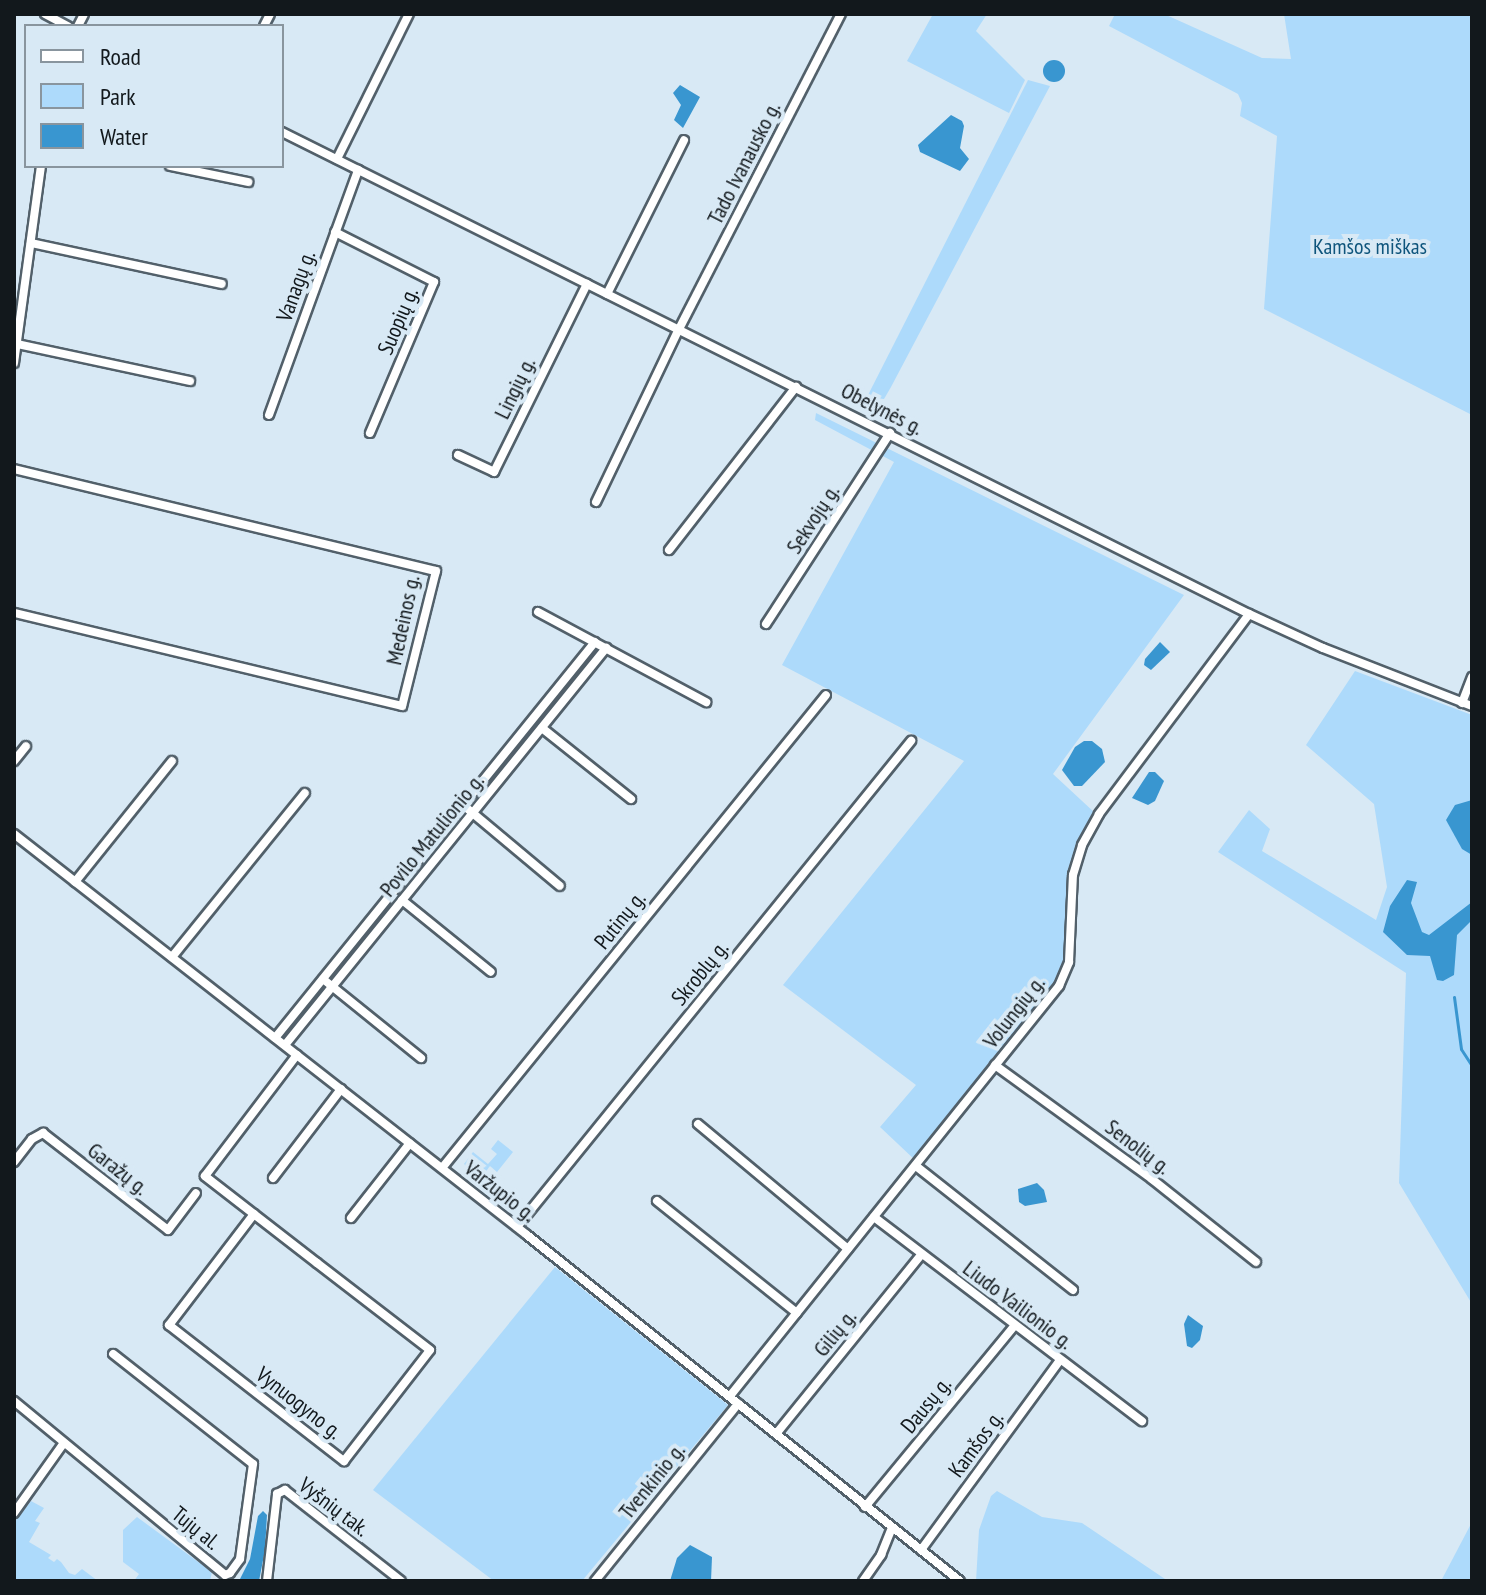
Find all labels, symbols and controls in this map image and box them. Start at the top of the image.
legend [24,24,284,168]
text: Road [100,41,141,72]
text: Park [100,81,136,112]
street label: Tado Ivanausko g. [702,97,786,229]
text: Water [100,121,148,152]
park label: Kamšos miškas [1313,234,1427,260]
street label: Vanagų g. [271,247,321,325]
street label: Suopių g. [372,283,424,359]
street label: Lingių g. [489,353,541,423]
street label: Obelynės g. [837,377,927,441]
street label: Sekvojų g. [781,479,845,559]
street label: Medeinos g. [381,573,425,667]
street label: Povilo Matulionio g. [374,768,490,902]
street label: Putinų g. [589,886,651,954]
street label: Skroblų g. [666,935,734,1011]
street label: Volungių g. [977,970,1051,1054]
street label: Senolių g. [1100,1114,1176,1180]
street label: Garažų g. [82,1137,154,1201]
street label: Varžupio g. [459,1155,541,1227]
street label: Liudo Vailionio g. [958,1255,1078,1355]
street label: Gilių g. [808,1304,862,1362]
street label: Vynuogyno g. [251,1361,347,1445]
street label: Dausų g. [895,1371,957,1439]
street label: Kamšos g. [943,1406,1009,1482]
street label: Tvenkinio g. [613,1438,691,1524]
street label: Vyšnių tak. [294,1472,374,1542]
street label: Tujų al. [167,1501,225,1555]

